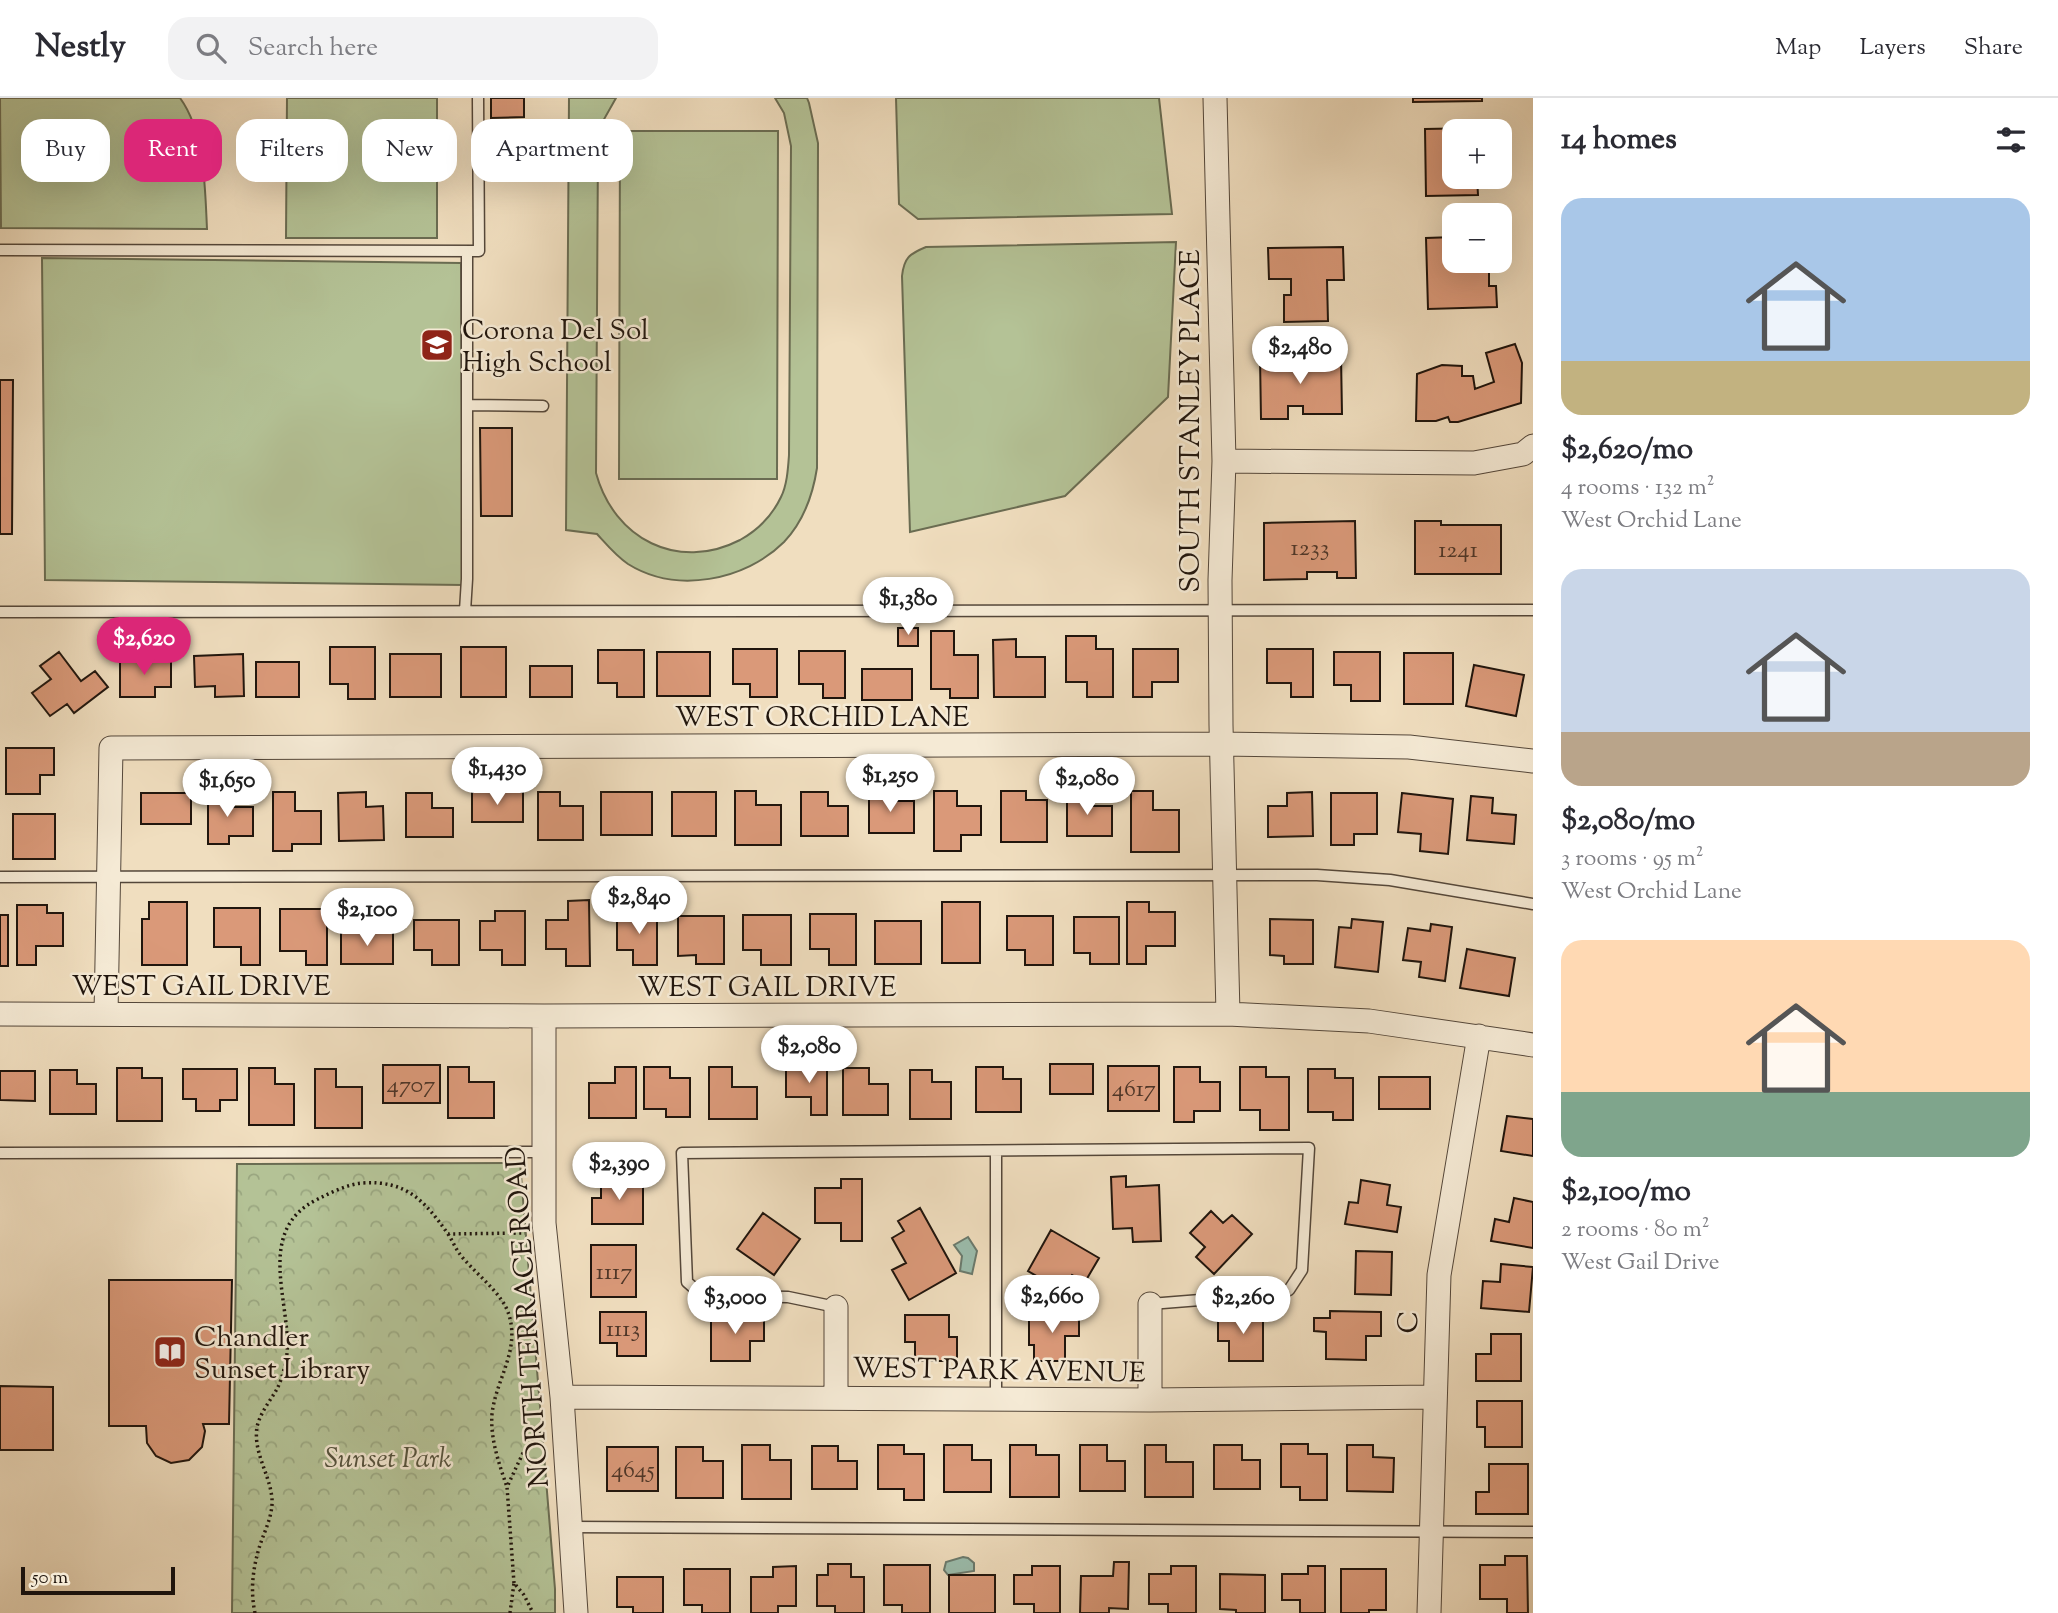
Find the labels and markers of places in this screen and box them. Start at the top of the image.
place label: Corona Del Sol High School [462,312,649,384]
school or university icon: Corona Del Sol High School [418,326,456,364]
pin: $2,480 [1243,327,1357,386]
pin: $1,380 [851,578,965,637]
pin: $2,620 [87,618,201,677]
pin: $1,430 [440,748,554,807]
pin: $1,250 [833,754,947,814]
pin: $2,080 [1030,758,1144,817]
pin: $1,650 [170,760,284,819]
pin: $2,840 [582,876,696,936]
pin: $2,100 [310,888,424,948]
pin: $2,080 [752,1026,866,1085]
pin: $2,390 [562,1142,676,1202]
pin: $3,000 [678,1276,792,1336]
pin: $2,660 [995,1276,1109,1335]
pin: $2,260 [1186,1276,1300,1336]
place label: Chandler Sunset Library [194,1319,370,1391]
library icon: Chandler Sunset Library [151,1333,189,1371]

